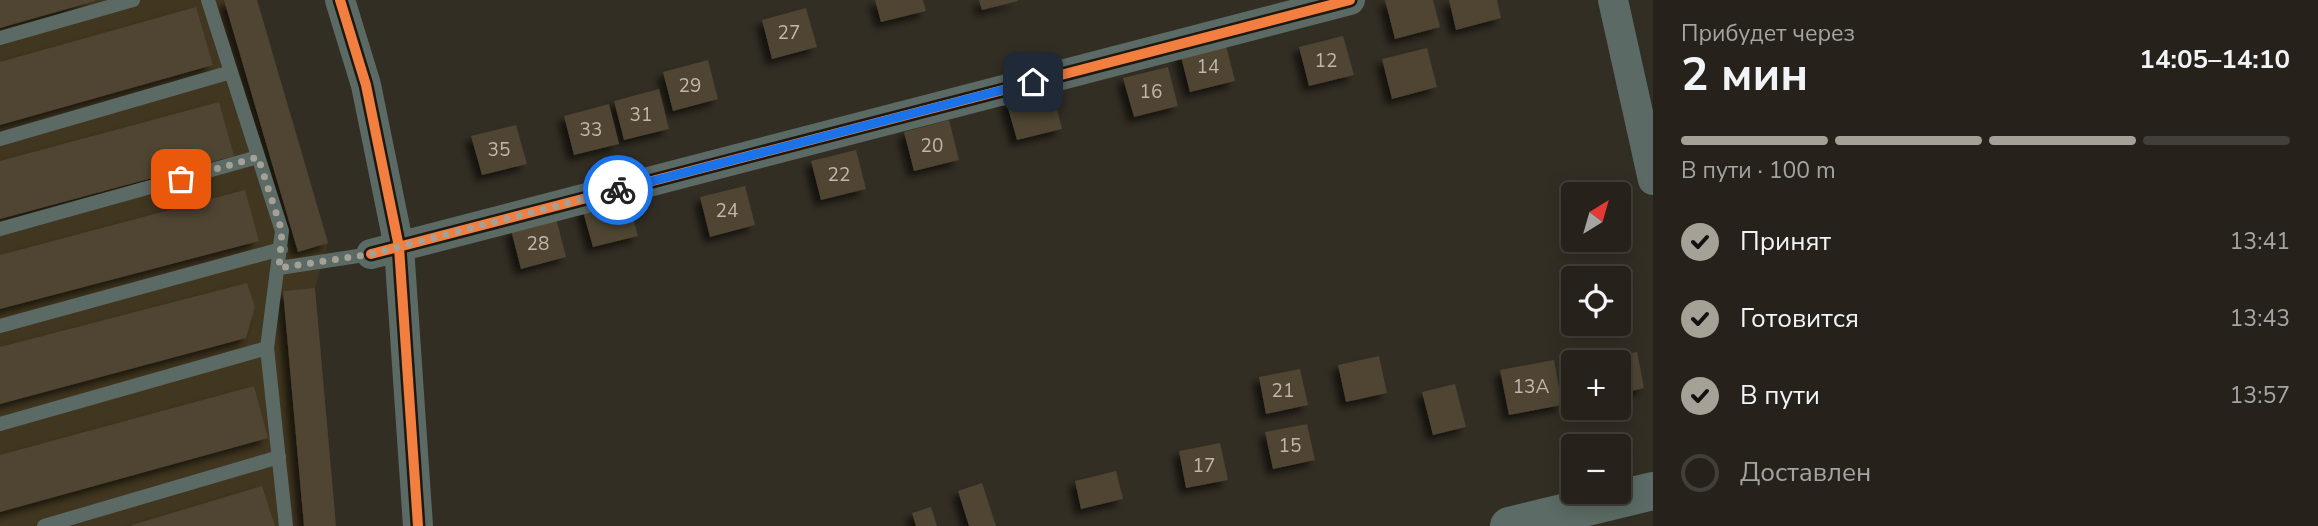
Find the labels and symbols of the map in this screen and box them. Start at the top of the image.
house number: 27 [778,20,800,46]
house number: 12 [1315,48,1337,74]
pin [1003,52,1063,112]
house number: 14 [1197,54,1219,80]
house number: 29 [679,73,701,99]
house number: 16 [1140,79,1162,105]
house number: 31 [630,102,652,128]
house number: 33 [580,117,602,143]
house number: 20 [921,133,943,159]
house number: 35 [488,137,510,163]
pin [151,149,211,209]
courier [583,155,653,225]
house number: 22 [828,162,850,188]
north arrow [1561,182,1631,252]
house number: 24 [716,198,738,224]
house number: 28 [527,231,549,257]
house number: 13А [1513,374,1549,400]
house number: 21 [1272,378,1294,404]
house number: 15 [1279,433,1301,459]
house number: 17 [1193,453,1215,479]

